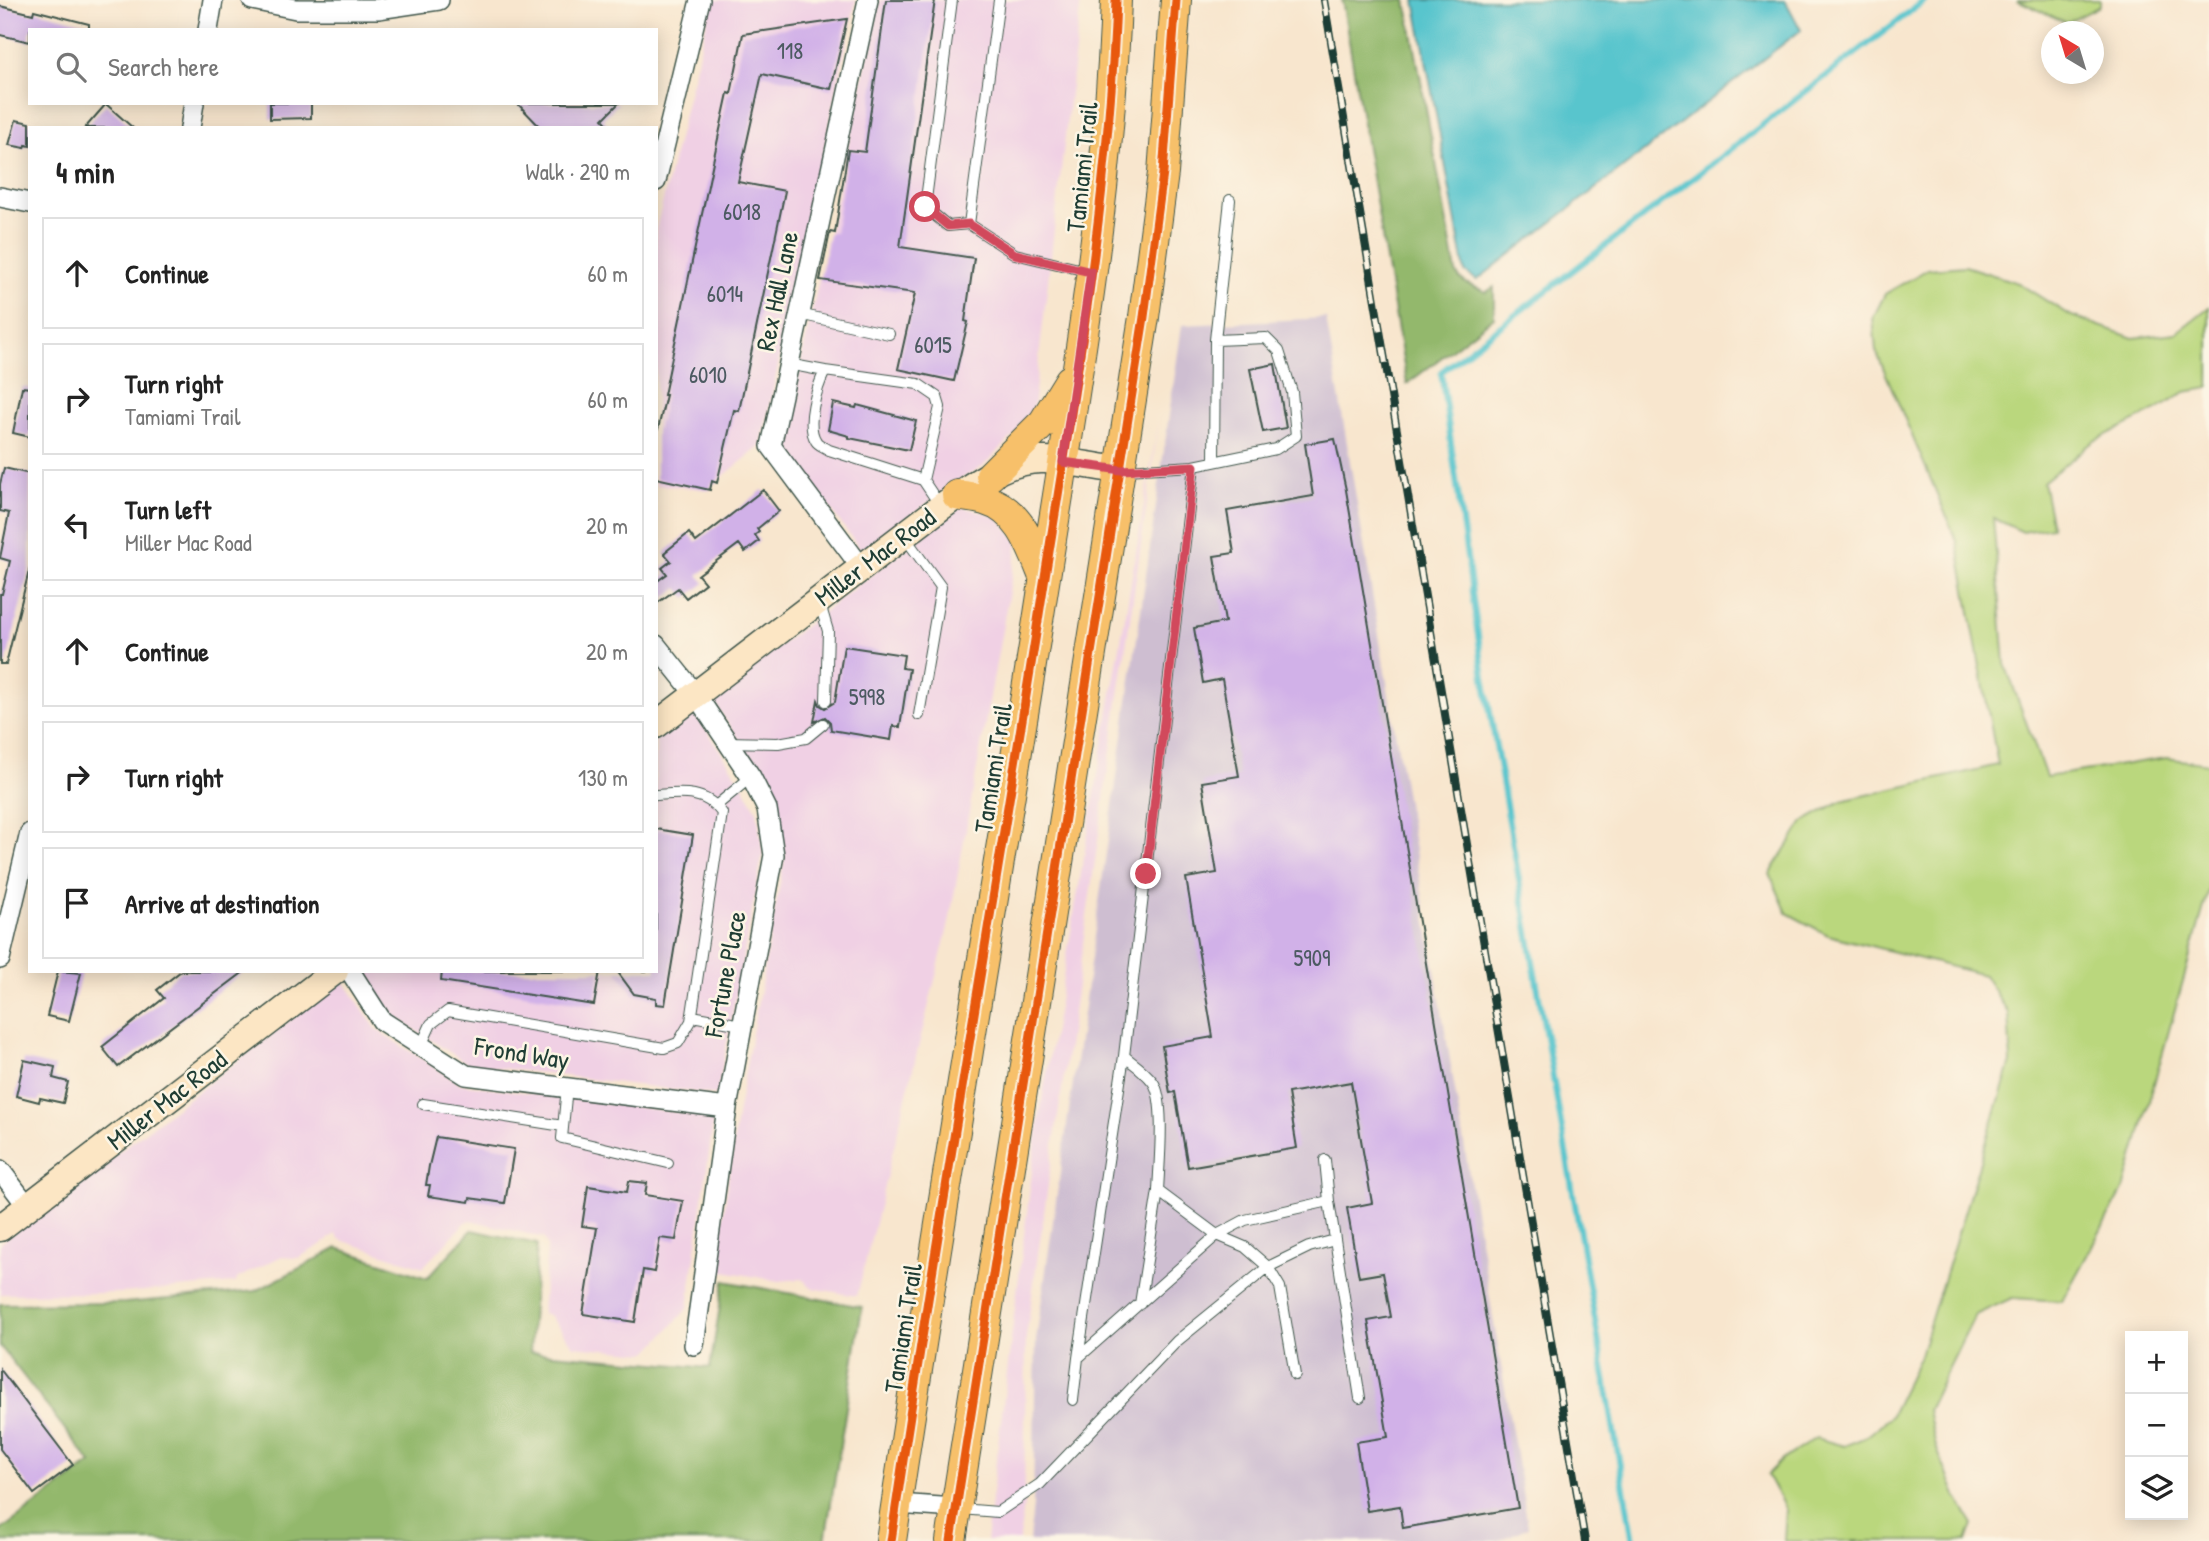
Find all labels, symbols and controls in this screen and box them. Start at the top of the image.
north arrow [2041,21,2104,84]
search box [28,28,658,105]
house number: 118 [777,35,803,66]
icon: search [52,48,90,86]
text: Search here [108,49,219,84]
street label: Tamiami Trail [1057,100,1106,234]
text: 4 min [56,152,115,192]
text: Walk · 290 m [526,156,630,187]
route start [909,191,940,222]
house number: 6018 [723,196,761,227]
street label: Rex Hall Lane [747,228,806,354]
icon: ahead [58,254,96,292]
text: Continue [125,256,209,291]
text: 60 m [588,258,628,289]
house number: 6014 [707,278,743,309]
house number: 6015 [914,329,952,360]
house number: 6010 [689,359,727,390]
text: Turn right [125,366,223,401]
icon: right [58,380,96,418]
text: 60 m [588,384,628,415]
text: Tamiami Trail [125,401,241,432]
text: Turn left [125,492,211,527]
street label: Miller Mac Road [807,500,942,614]
icon: left [58,506,96,544]
text: 20 m [586,510,628,541]
text: Miller Mac Road [125,527,252,558]
icon: ahead [58,632,96,670]
text: Continue [125,634,209,669]
text: 20 m [586,636,628,667]
house number: 5998 [849,681,885,712]
street label: Tamiami Trail [965,701,1020,835]
icon: right [58,758,96,796]
text: Turn right [125,760,223,795]
text: 130 m [578,762,628,793]
route end [1130,858,1161,889]
icon: arrive [58,884,96,922]
text: Arrive at destination [125,886,320,921]
street label: Fortune Place [695,908,754,1041]
house number: 5909 [1294,942,1330,973]
street label: Frond Way [471,1028,572,1077]
street label: Miller Mac Road [100,1042,234,1157]
street label: Tamiami Trail [875,1261,930,1395]
map controls [2125,1331,2188,1520]
button: + [2125,1331,2188,1394]
button: − [2125,1394,2188,1457]
button: layers [2125,1457,2188,1520]

